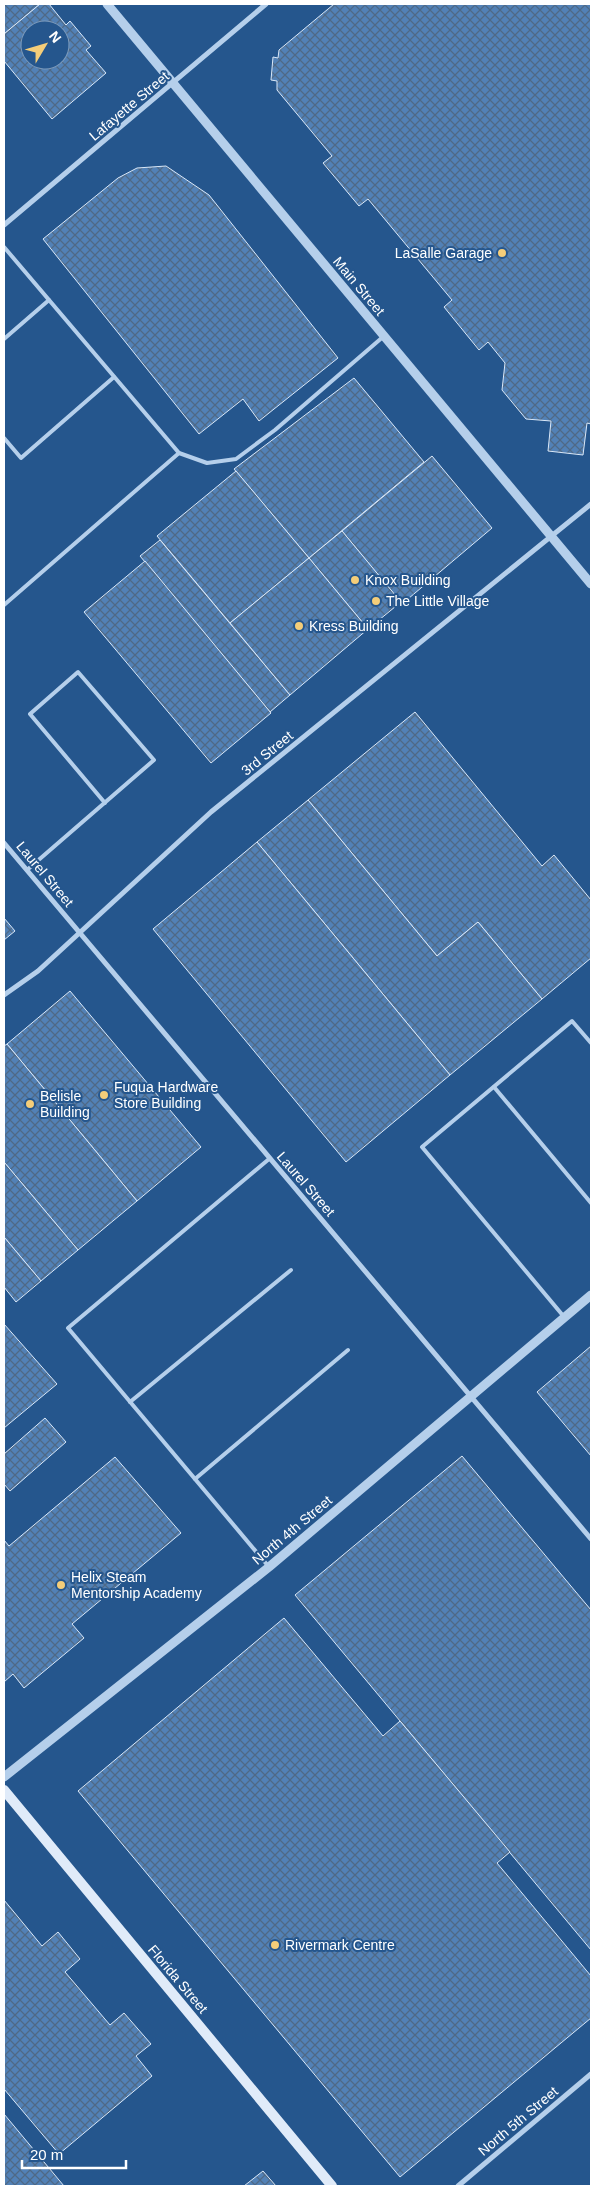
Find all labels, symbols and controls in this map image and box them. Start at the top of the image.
north arrow [20,20,70,70]
text: N [46,28,65,46]
street label: Lafayette Street [86,68,172,144]
place label: LaSalle Garage [395,245,492,261]
marker: LaSalle Garage [496,247,508,259]
street label: Main Street [330,253,388,319]
place label: Knox Building [365,572,451,588]
marker: Knox Building [349,574,361,586]
place label: The Little Village [386,593,489,609]
marker: The Little Village [370,595,382,607]
place label: Kress Building [309,618,399,634]
marker: Kress Building [293,620,305,632]
street label: 3rd Street [238,727,296,779]
street label: Laurel Street [13,838,77,910]
place label: Fuqua Hardware Store Building [114,1079,218,1111]
place label: Belisle Building [40,1088,90,1120]
marker: Fuqua Hardware Store Building [98,1089,110,1101]
marker: Belisle Building [24,1098,36,1110]
street label: Laurel Street [274,1148,338,1220]
street label: North 4th Street [249,1492,335,1568]
place label: Helix Steam Mentorship Academy [71,1569,202,1601]
marker: Helix Steam Mentorship Academy [55,1579,67,1591]
place label: Rivermark Centre [285,1937,395,1953]
marker: Rivermark Centre [269,1939,281,1951]
street label: Florida Street [145,1942,211,2016]
street label: North 5th Street [475,2083,561,2159]
scale bar [22,2138,126,2170]
text: 20 m [30,2146,63,2163]

